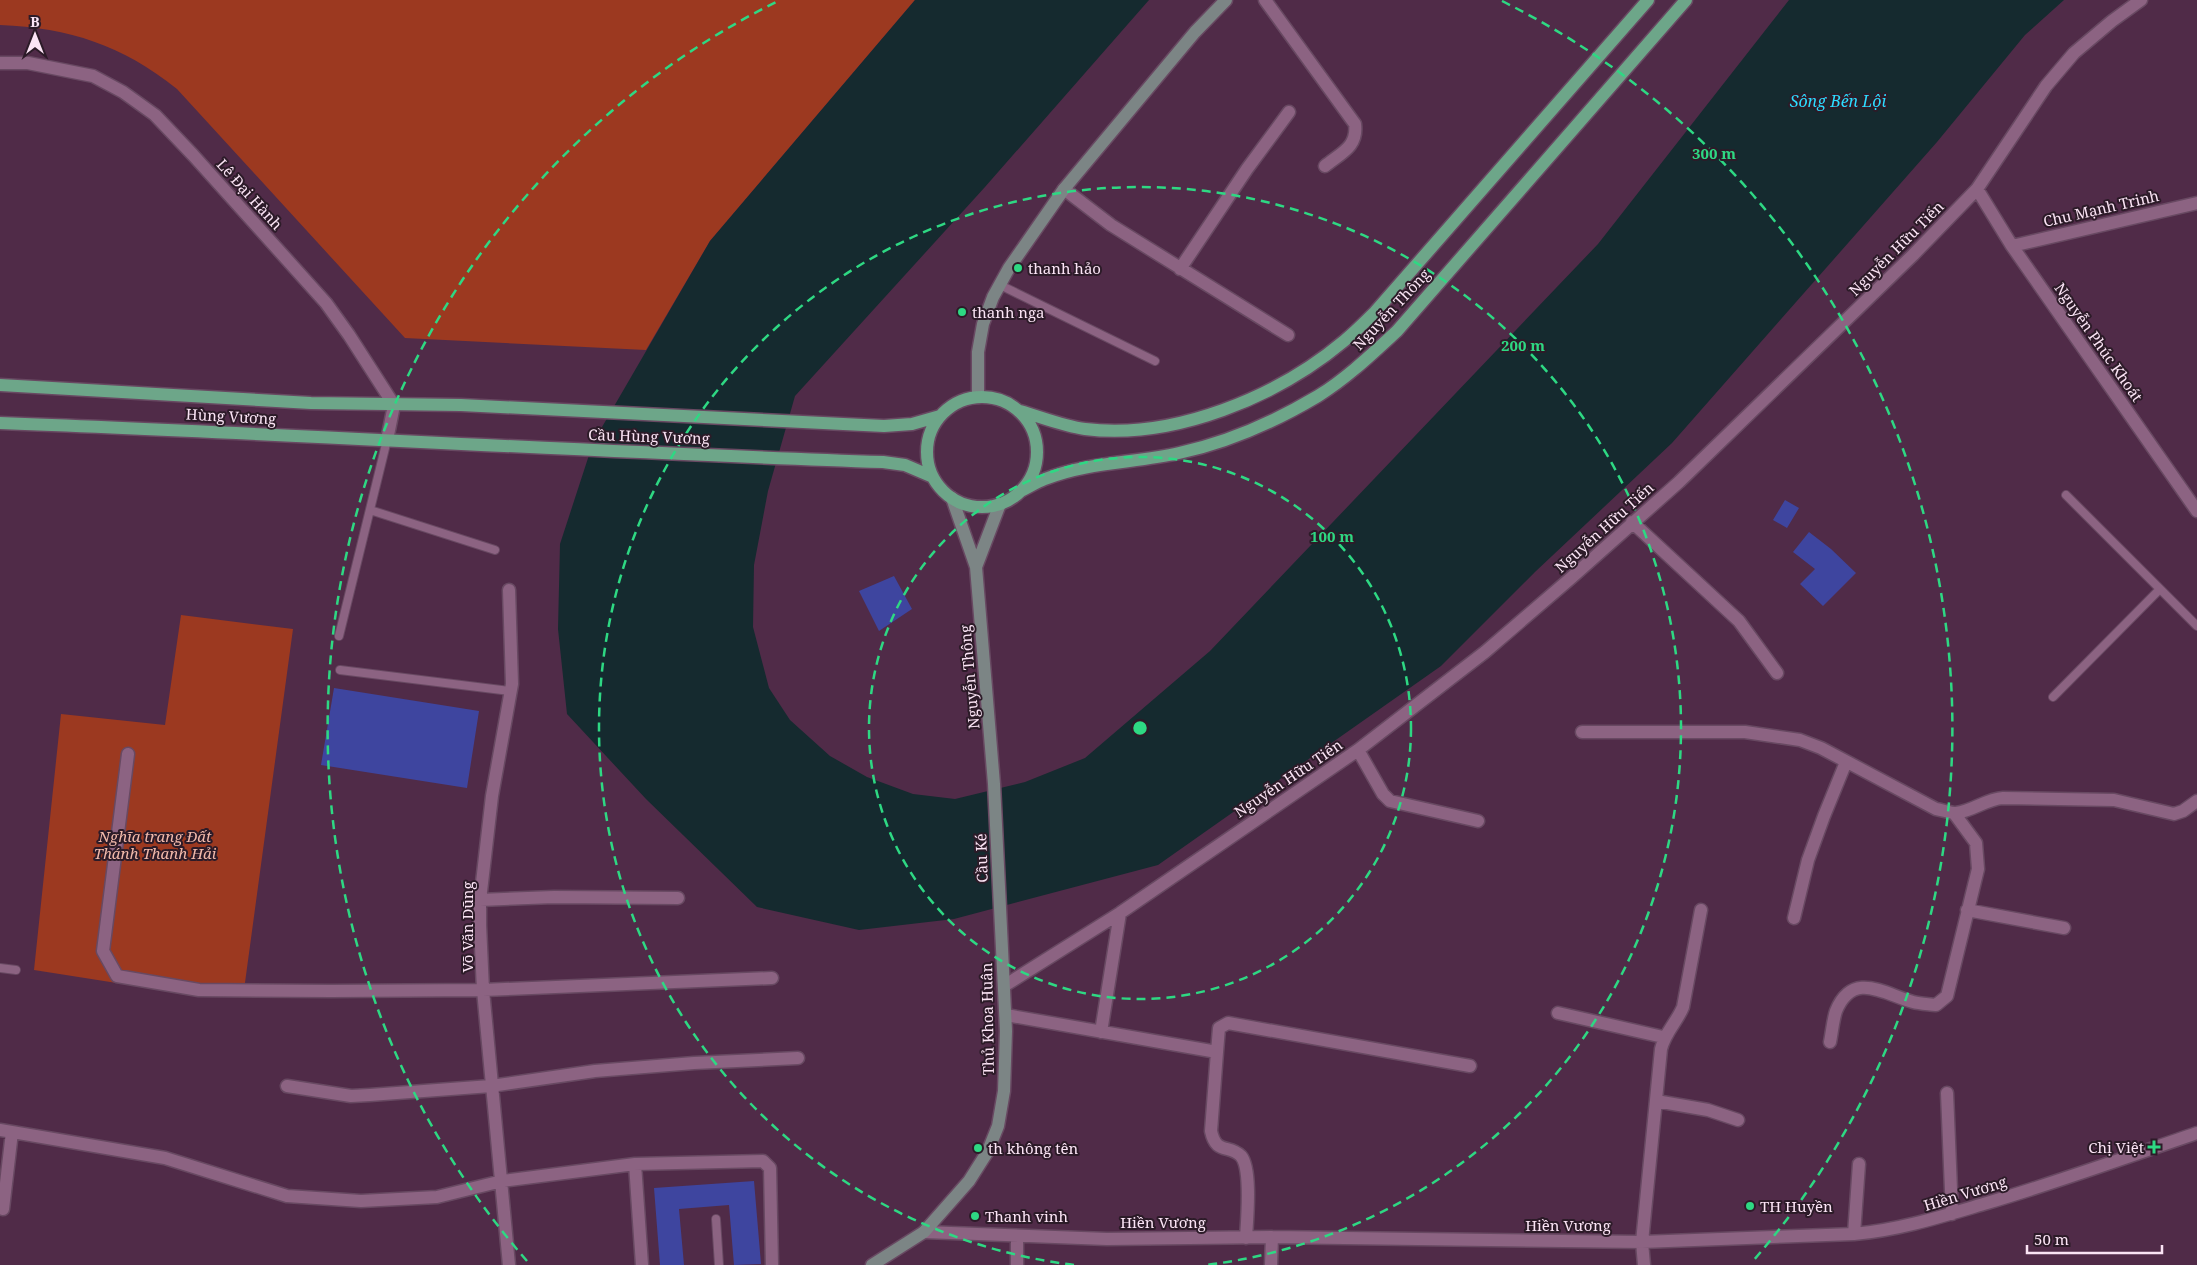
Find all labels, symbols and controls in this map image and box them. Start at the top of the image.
north arrow [10,10,60,60]
text: B [30,12,40,31]
water label: Sông Bến Lội [1790,90,1886,112]
text: 300 m [1692,143,1736,163]
street label: Lê Đại Hành [213,154,287,234]
street label: Chu Mạnh Trinh [2041,185,2161,231]
street label: Nguyễn Hữu Tiến [1844,196,1948,300]
place label: thanh hảo [1028,258,1101,278]
marker: thanh hảo [1012,262,1024,274]
street label: Nguyễn Thông [1348,264,1434,354]
street label: Nguyễn Phúc Khoát [2050,279,2148,405]
place label: thanh nga [972,302,1045,322]
marker: thanh nga [956,306,968,318]
text: 200 m [1501,335,1545,355]
street label: Hùng Vương [185,404,277,428]
street label: Cầu Hùng Vương [588,424,710,448]
street label: Nguyễn Hữu Tiến [1550,477,1658,577]
text: 100 m [1310,526,1354,546]
street label: Nguyễn Thông [954,624,984,730]
centre of rings [1131,719,1149,737]
street label: Nguyễn Hữu Tiến [1230,734,1346,822]
park label: Nghĩa trang Đất Thánh Thanh Hải [94,826,217,863]
street label: Cầu Ké [970,833,992,883]
street label: Võ Văn Dũng [457,881,477,973]
street label: Thủ Khoa Huân [976,962,998,1076]
place label: Chị Việt [2088,1137,2144,1157]
place label: th không tên [988,1138,1079,1158]
marker: Chị Việt [2148,1141,2160,1153]
marker: th không tên [972,1142,984,1154]
street label: Hiền Vương [1921,1171,2009,1215]
place label: TH Huyền [1760,1196,1833,1216]
marker: TH Huyền [1744,1200,1756,1212]
place label: Thanh vinh [985,1206,1068,1226]
marker: Thanh vinh [969,1210,981,1222]
street label: Hiền Vương [1120,1212,1206,1232]
street label: Hiền Vương [1525,1215,1611,1235]
scale bar [2027,1222,2162,1254]
text: 50 m [2034,1229,2069,1249]

